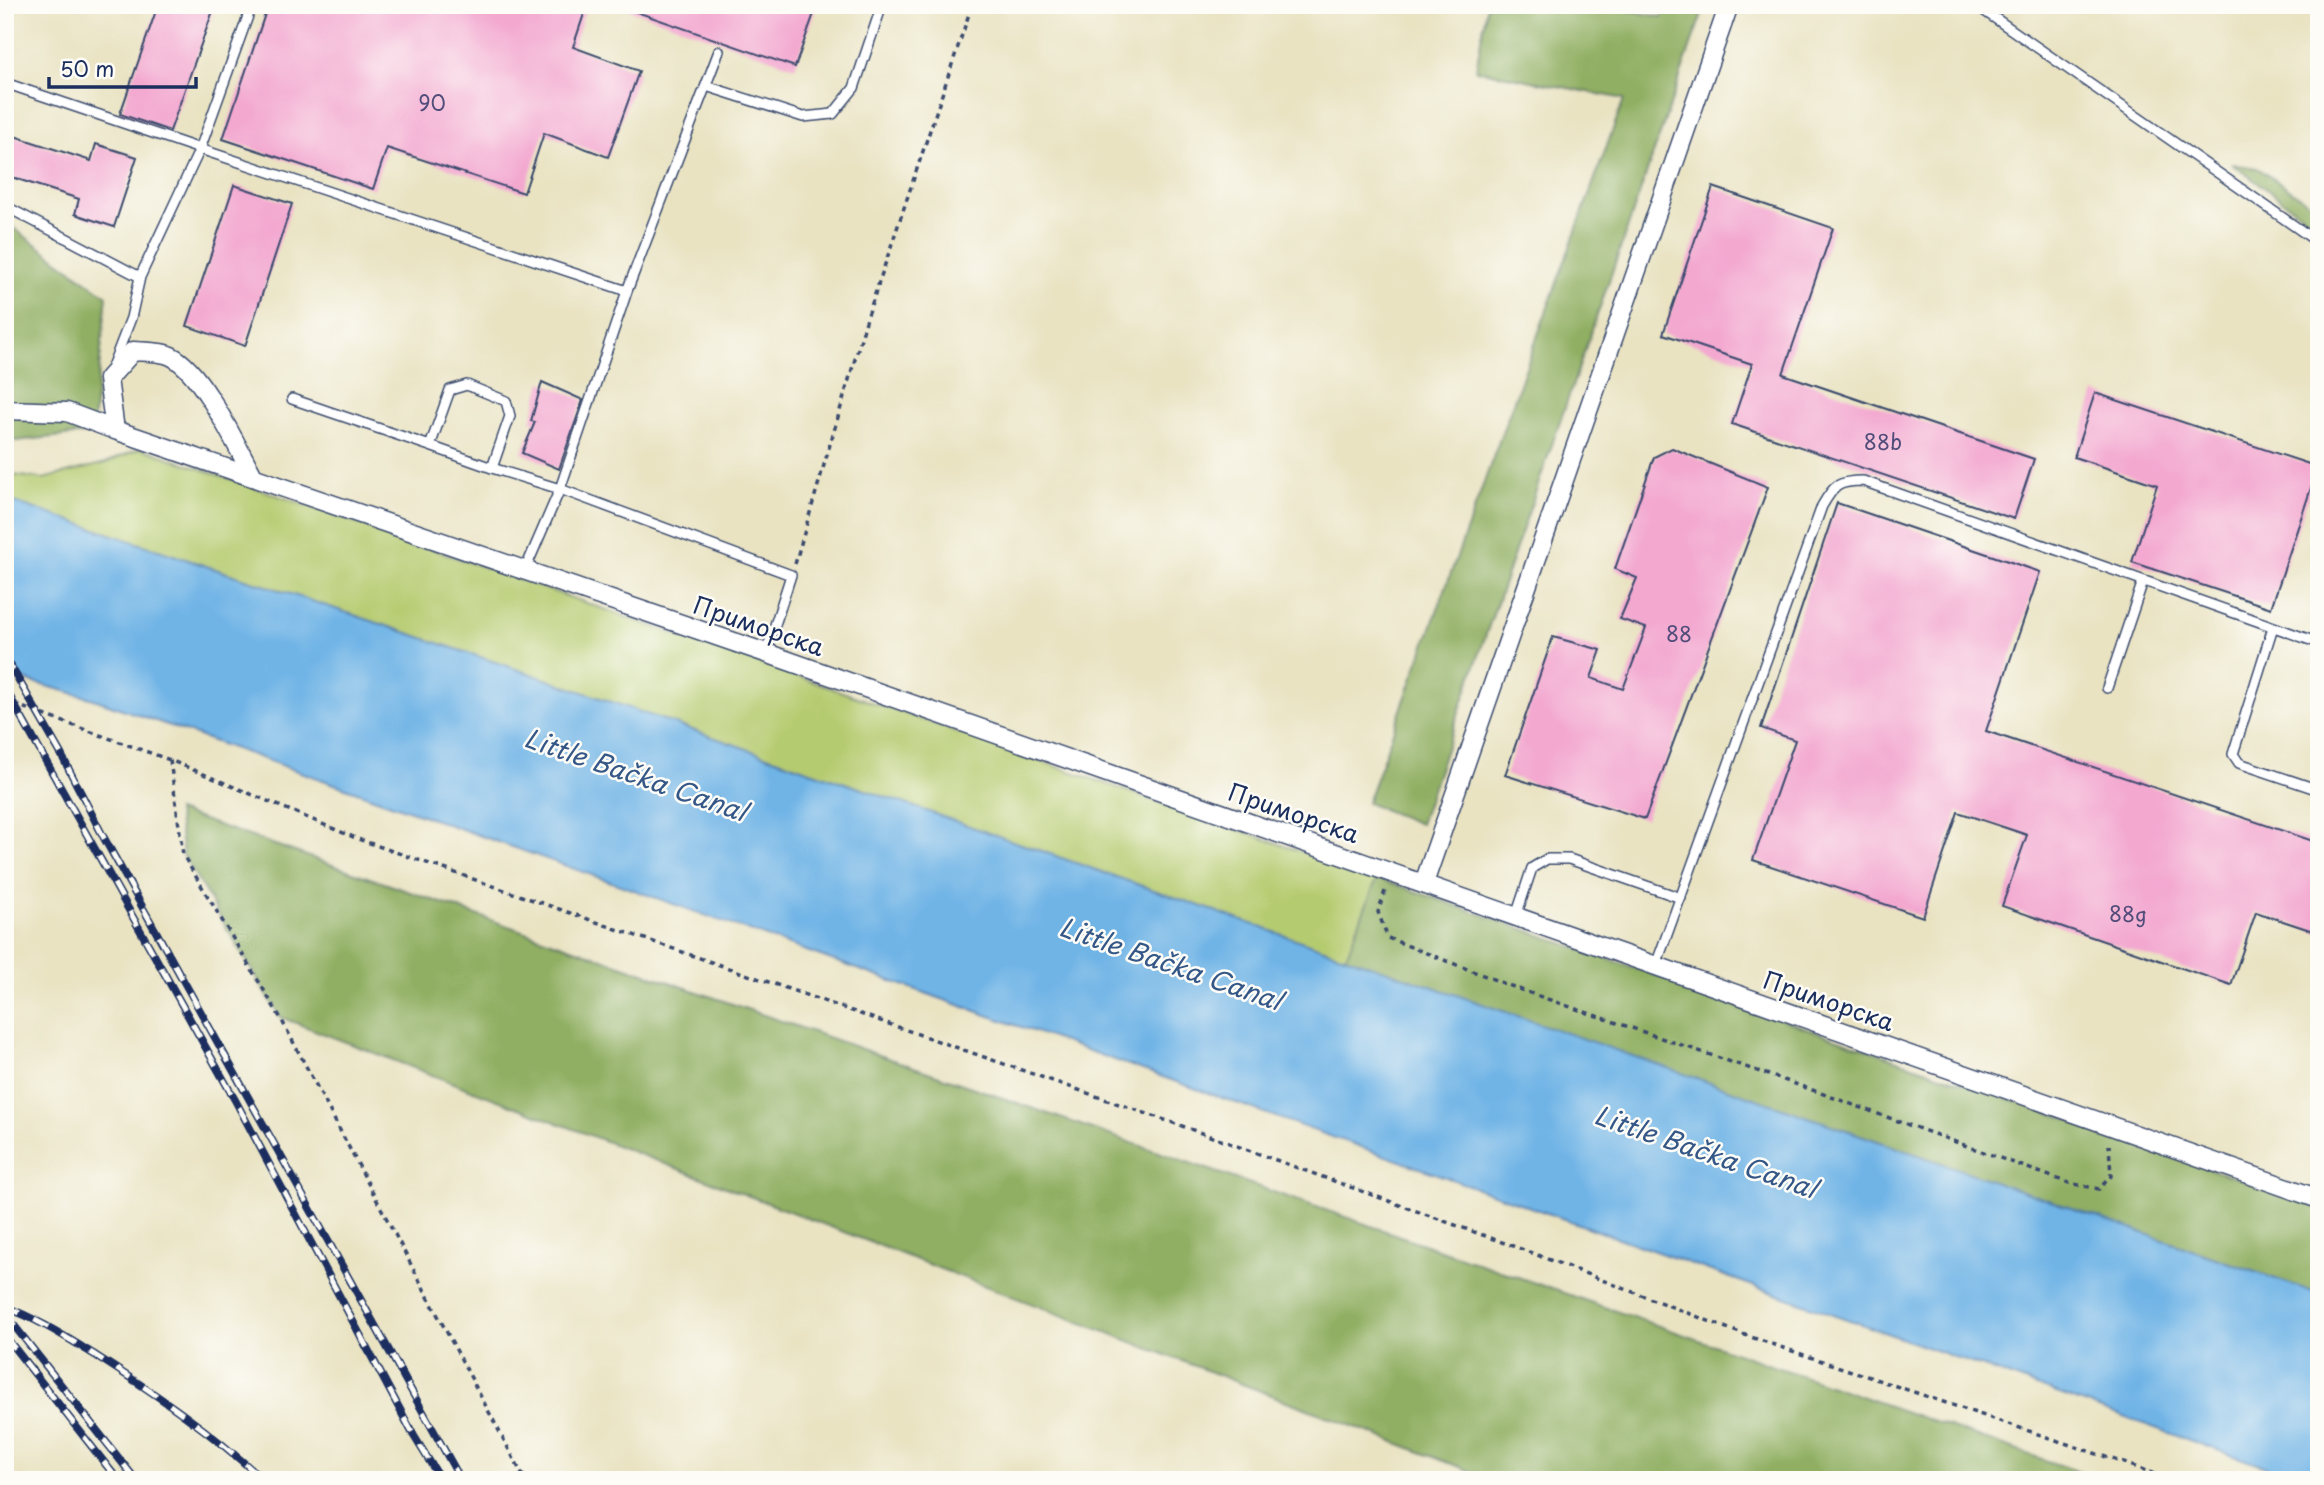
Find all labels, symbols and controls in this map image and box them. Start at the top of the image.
scale bar [49,46,196,90]
text: 50 m [60,52,114,84]
house number: 90 [418,86,446,118]
house number: 88b [1864,425,1902,457]
street label: Приморска [689,586,829,664]
house number: 88 [1666,617,1692,649]
water label: Little Bačka Canal [520,718,756,832]
street label: Приморска [1224,773,1364,851]
house number: 88g [2109,897,2147,929]
water label: Little Bačka Canal [1055,907,1291,1021]
street label: Приморска [1759,961,1899,1039]
water label: Little Bačka Canal [1590,1095,1826,1209]

